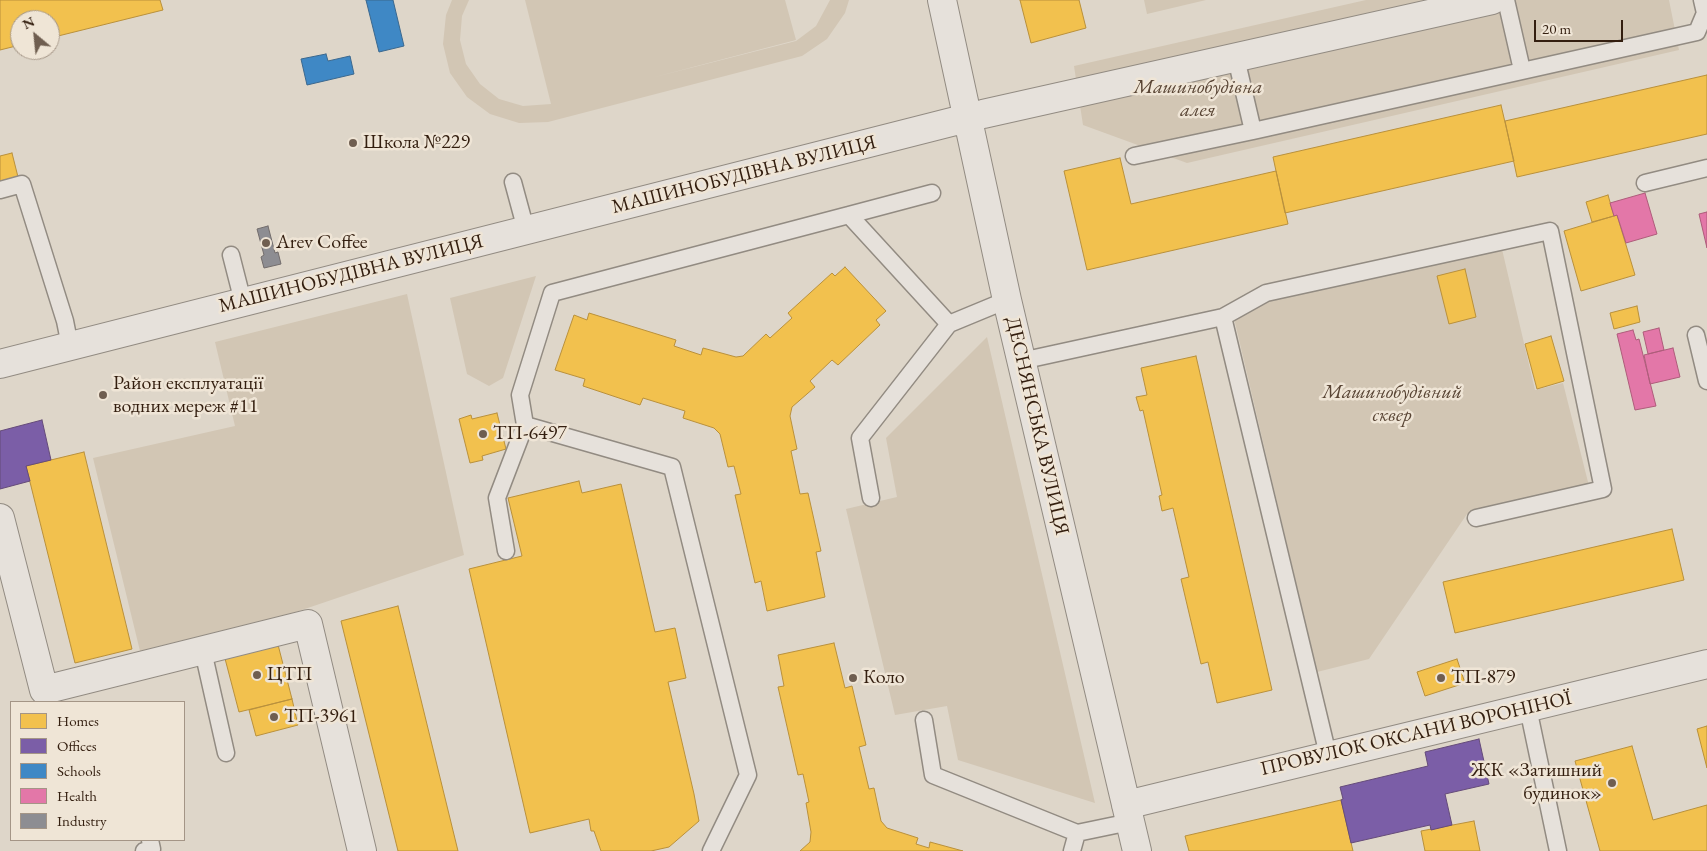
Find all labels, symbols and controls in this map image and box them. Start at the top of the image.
north arrow [10,10,60,60]
scale bar [1537,10,1626,42]
text: N [19,12,38,33]
text: 20 m [1542,19,1571,38]
park label: Машинобудівна алея [1133,76,1263,123]
street label: МАШИНОБУДІВНА ВУЛИЦЯ [609,130,879,220]
place label: Школа №229 [363,131,470,155]
marker: Школа №229 [347,137,359,149]
street label: МАШИНОБУДІВНА ВУЛИЦЯ [216,229,486,319]
place label: Arev Coffee [276,231,368,255]
marker: Arev Coffee [260,237,272,249]
street label: ДЕСНЯНСЬКА ВУЛИЦЯ [1000,314,1074,538]
place label: Район експлуатації водних мереж #11 [113,372,263,419]
park label: Машинобудівний сквер [1322,381,1462,428]
marker: Район експлуатації водних мереж #11 [97,389,109,401]
place label: ТП-6497 [493,422,567,446]
marker: ТП-6497 [477,428,489,440]
place label: ЦТП [267,663,312,687]
place label: Коло [863,666,905,690]
place label: ТП-879 [1451,666,1515,690]
marker: ЦТП [251,669,263,681]
marker: Коло [847,672,859,684]
marker: ТП-879 [1435,672,1447,684]
street label: ПРОВУЛОК ОКСАНИ ВОРОНІНОЇ [1258,686,1574,782]
legend [10,701,185,841]
place label: ТП-3961 [284,705,358,729]
text: Homes [57,711,99,730]
marker: ТП-3961 [268,711,280,723]
text: Offices [57,736,97,755]
place label: ЖК «Затишний будинок» [1471,759,1602,806]
text: Schools [57,761,101,780]
marker: ЖК «Затишний будинок» [1606,777,1618,789]
text: Health [57,786,97,805]
text: Industry [57,811,107,830]

